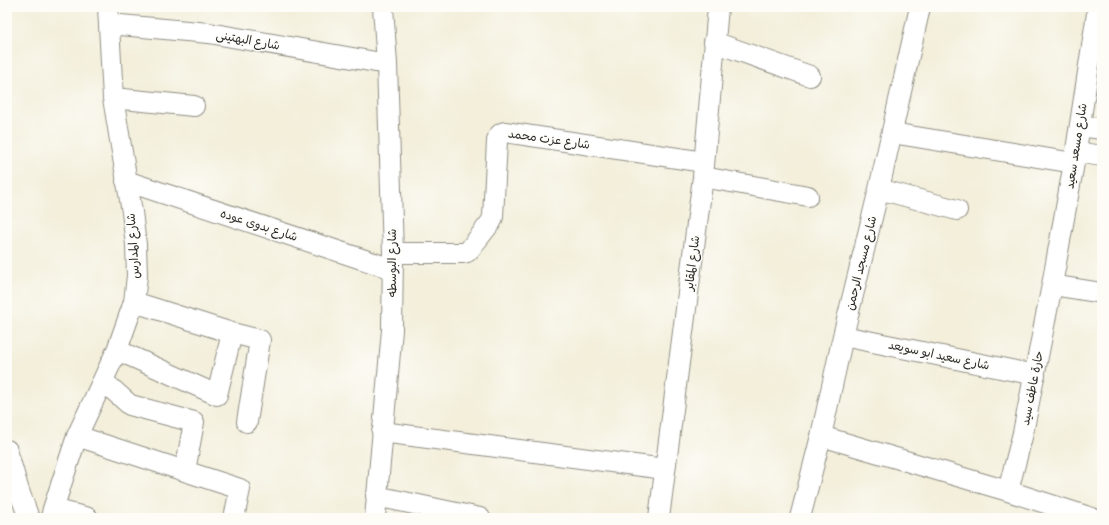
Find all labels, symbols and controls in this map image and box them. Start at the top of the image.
street label: شارع البهتينى [215,26,281,54]
street label: شارع مسعد سعيد [1061,102,1092,190]
street label: شارع عزت محمد [507,125,591,154]
street label: شارع بدوى عوده [218,205,300,246]
street label: شارع المدارس [123,213,144,279]
street label: شارع مسجد الرحمن [842,214,881,312]
street label: شارع البوسطه [384,229,401,297]
street label: شارع المقابر [681,235,704,293]
street label: شارع سعيد ابو سويعد [887,336,991,375]
street label: حارة عاطف سيد [1017,349,1046,426]

